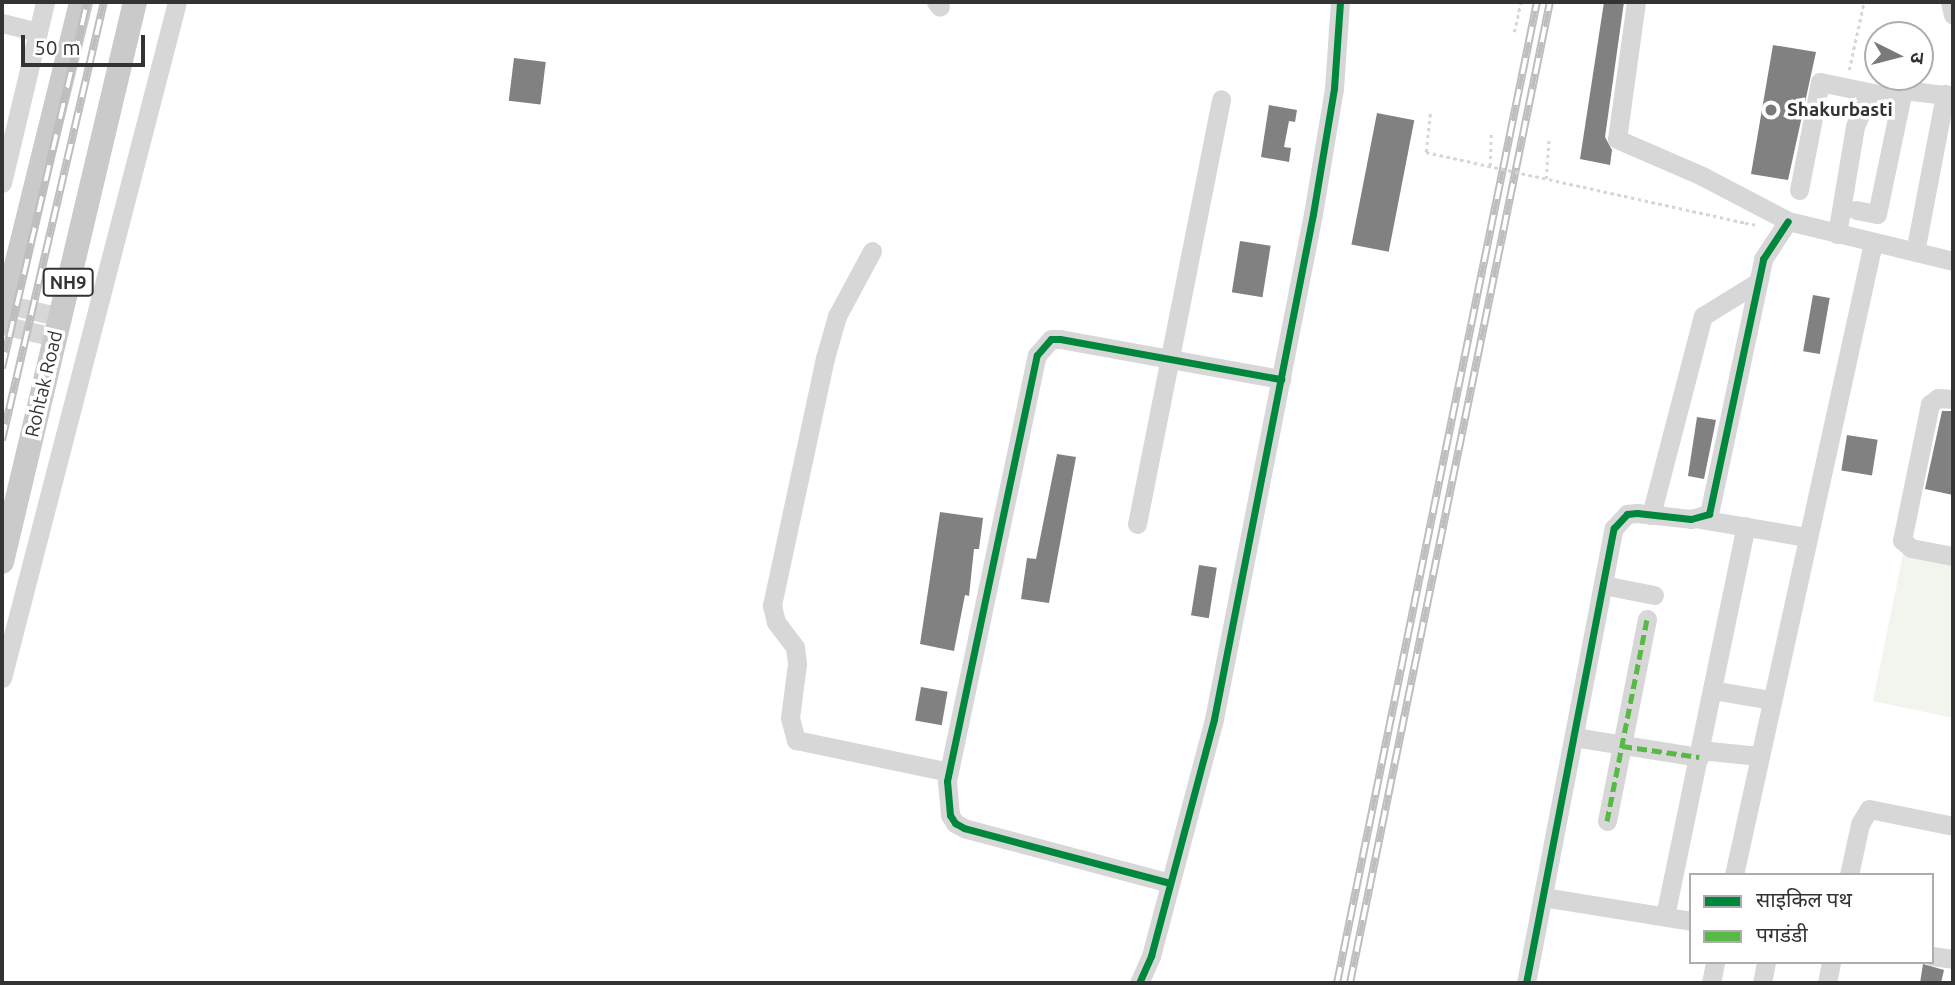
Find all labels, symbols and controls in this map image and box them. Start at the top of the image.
scale bar [24,21,149,65]
north arrow [1864,21,1934,91]
text: 50 m [34,35,81,59]
text: उ [1906,51,1929,65]
place label: Shakurbasti [1787,99,1893,121]
marker: Shakurbasti [1761,100,1781,120]
road number: NH9 [42,268,94,296]
street label: Rohtak Road [21,328,67,440]
legend [1689,873,1934,964]
text: साइकिल पथ [1756,887,1852,911]
text: पगडंडी [1756,922,1808,946]

